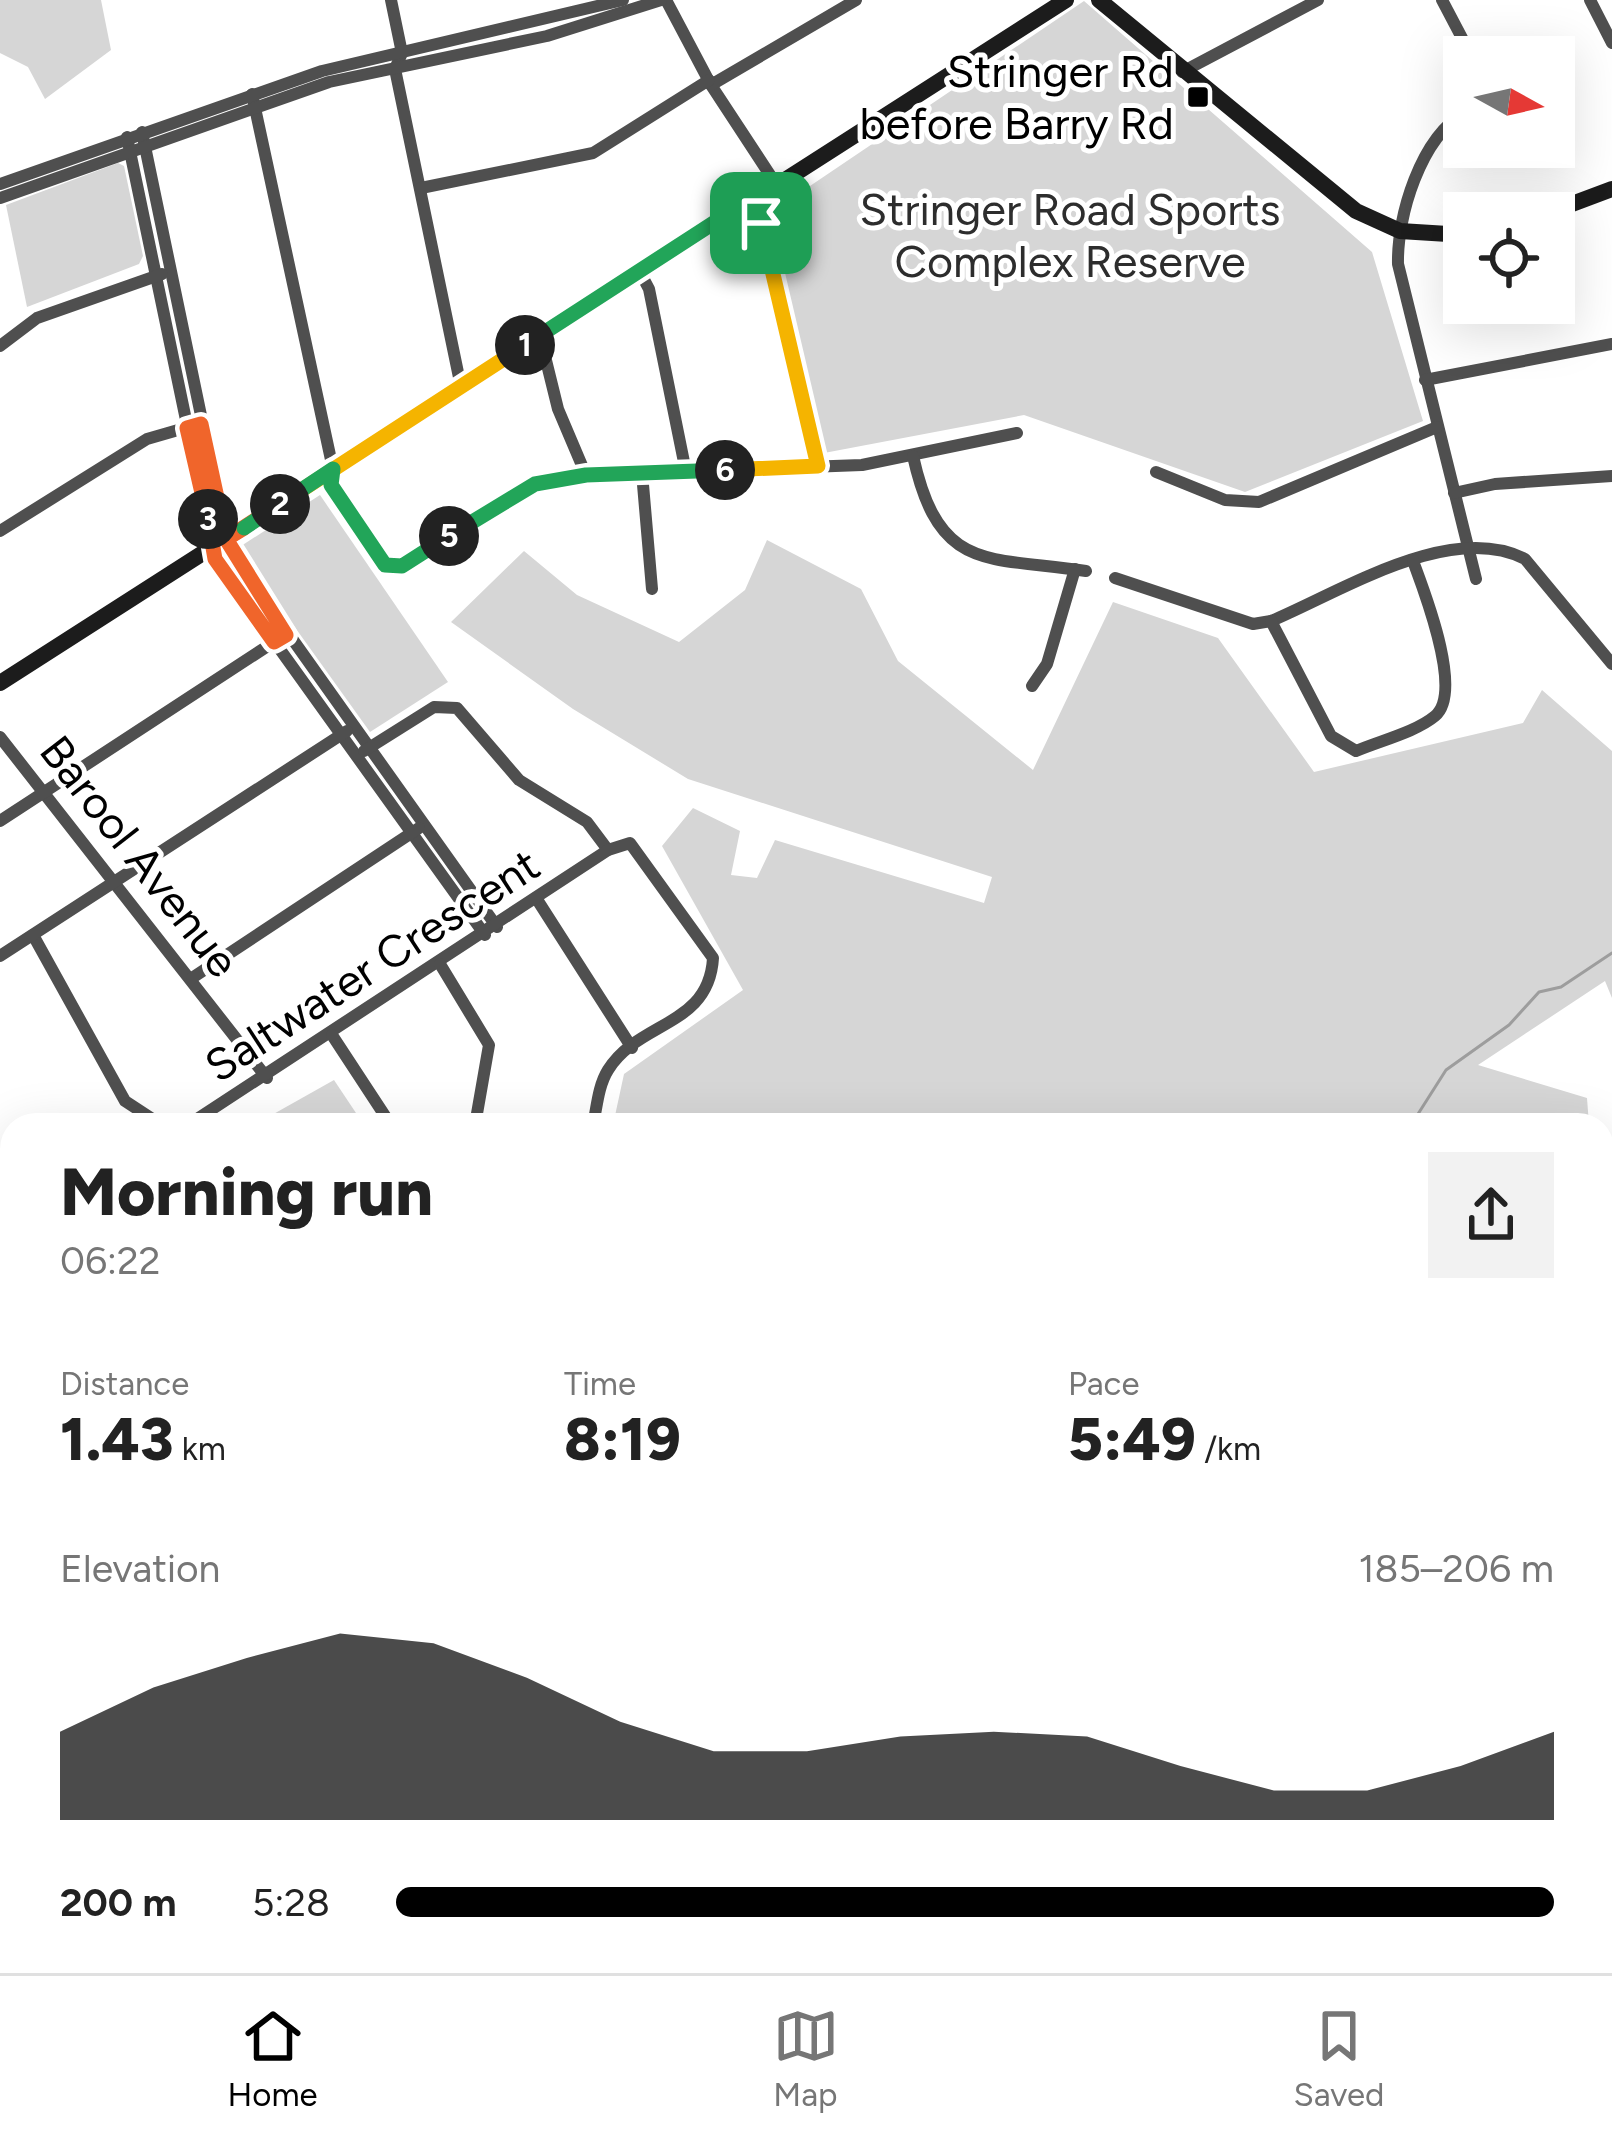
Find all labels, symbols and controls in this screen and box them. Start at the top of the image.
north arrow [1443,36,1575,168]
map controls [1443,36,1575,324]
place label: Stringer Rd before Barry Rd [859,44,1174,150]
marker: Stringer Rd before Barry Rd [1185,84,1211,110]
pin [710,172,812,274]
park label: Stringer Road Sports Complex Reserve [860,182,1280,288]
icon: arrive [728,190,794,256]
button: locate [1443,192,1575,324]
pin: 1 [495,315,555,375]
text: 1 [518,325,532,364]
pin: 6 [695,440,755,500]
text: 6 [715,450,735,489]
pin: 2 [250,474,310,534]
text: 2 [270,484,290,523]
pin: 3 [178,489,238,549]
text: 3 [199,499,217,538]
pin: 5 [419,506,479,566]
text: 5 [439,516,459,555]
street label: Barool Avenue [29,725,251,987]
street label: Saltwater Crescent [195,837,549,1093]
text: Morning run [60,1152,433,1232]
button: share [1428,1152,1554,1278]
text: 06:22 [60,1237,161,1284]
text: Distance [60,1364,189,1403]
text: Time [564,1364,636,1403]
text: Pace [1068,1364,1139,1403]
text: 1.43 [60,1403,174,1475]
text: 8:19 [564,1403,681,1475]
text: 5:49 [1068,1403,1196,1475]
text: km [174,1429,226,1468]
text: /km [1196,1429,1261,1468]
text: Elevation [60,1545,220,1592]
text: 185–206 m [1358,1545,1554,1592]
text: 200 m [60,1879,176,1926]
text: 5:28 [252,1879,330,1926]
tab: Home [227,2003,318,2114]
tab: Map [773,2003,839,2114]
tab: Saved [1293,2003,1384,2114]

